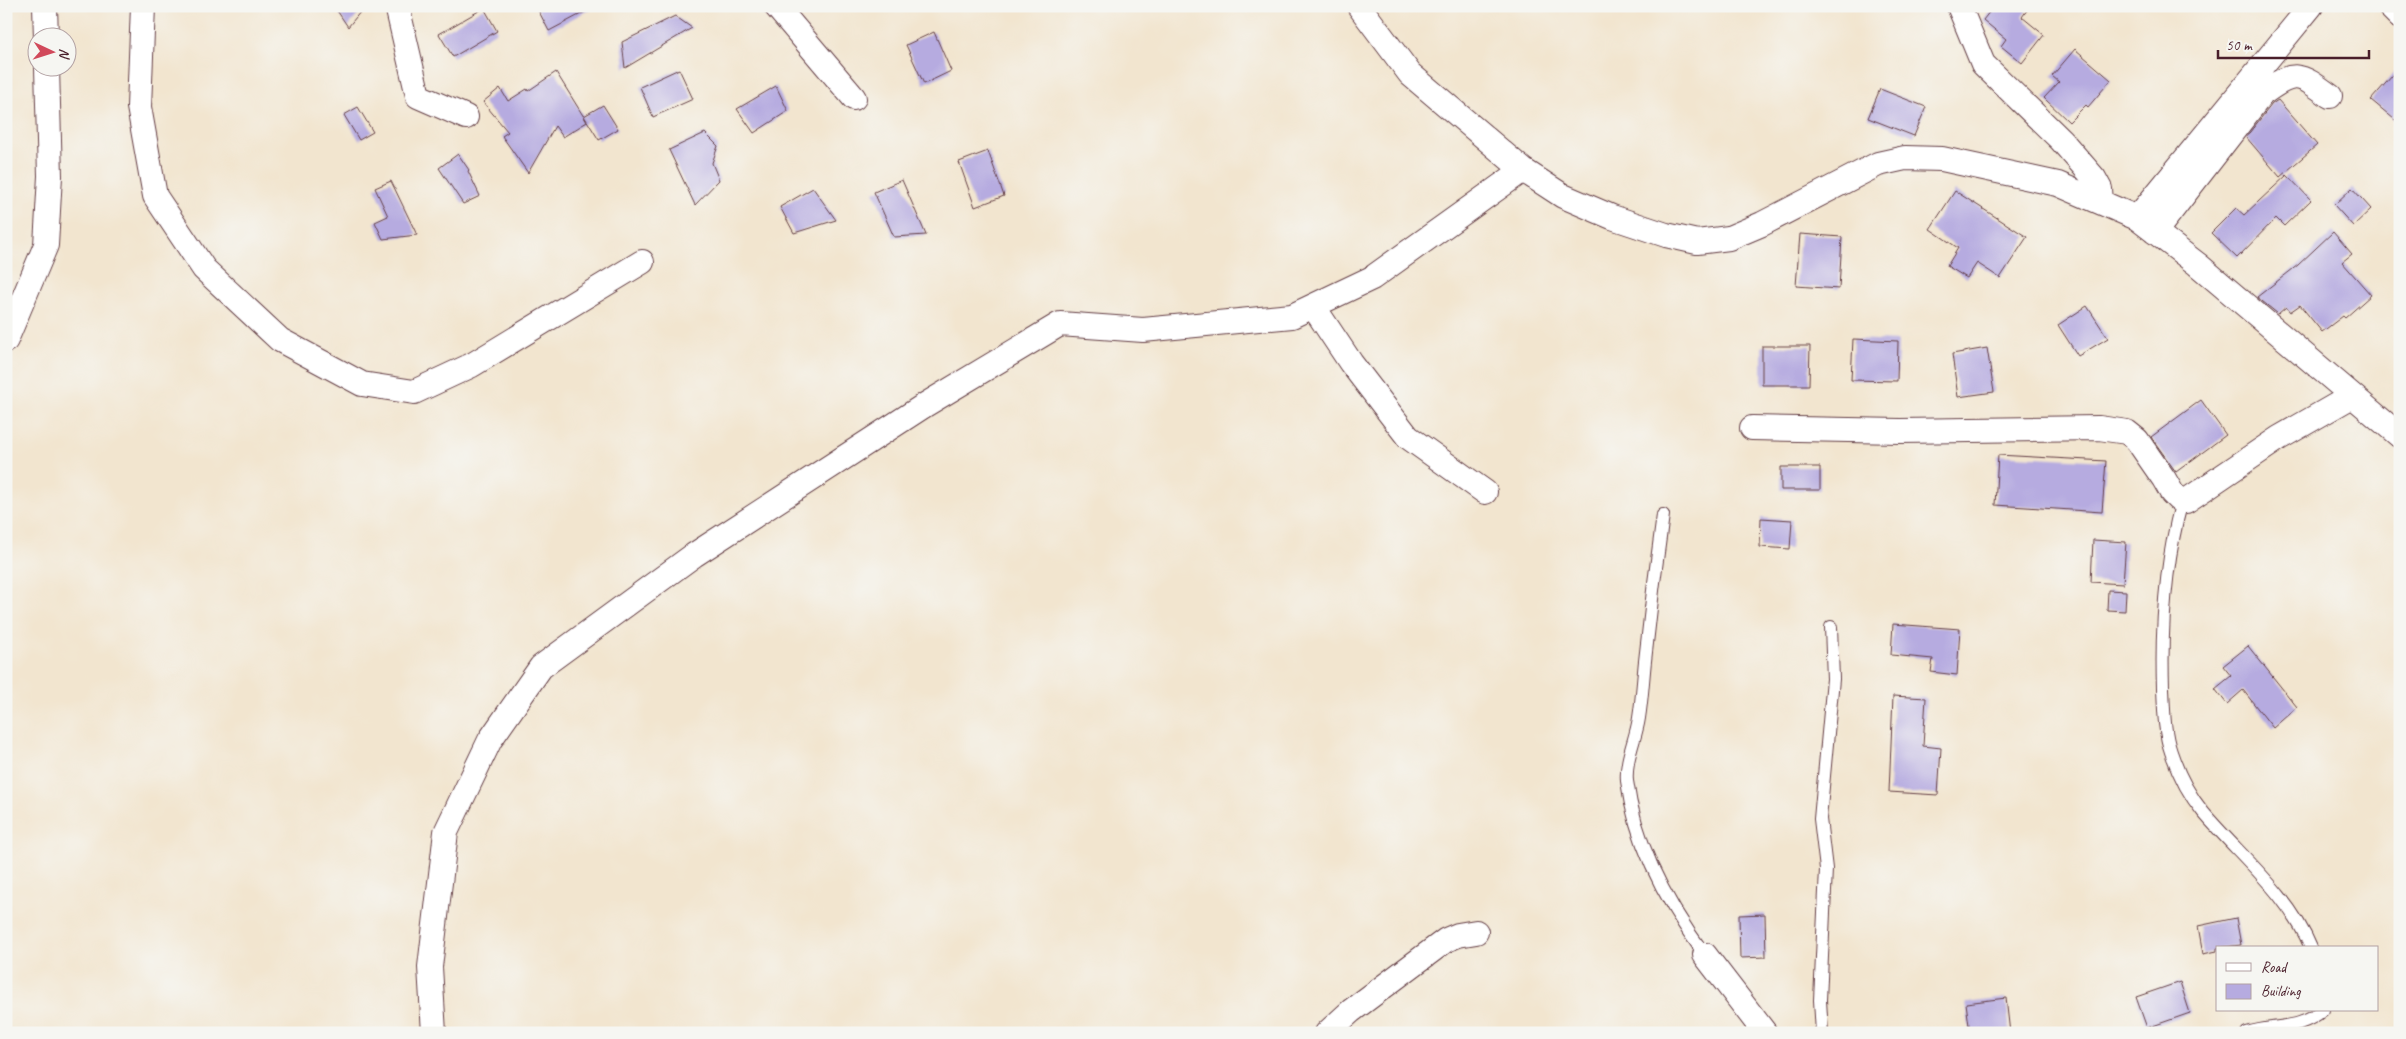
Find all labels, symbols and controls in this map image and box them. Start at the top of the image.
north arrow [28,28,78,78]
scale bar [2218,28,2370,60]
text: 50 m [2226,36,2253,55]
text: N [56,48,73,60]
legend [2216,946,2378,1012]
text: Road [2261,958,2288,977]
text: Building [2261,982,2301,1001]

